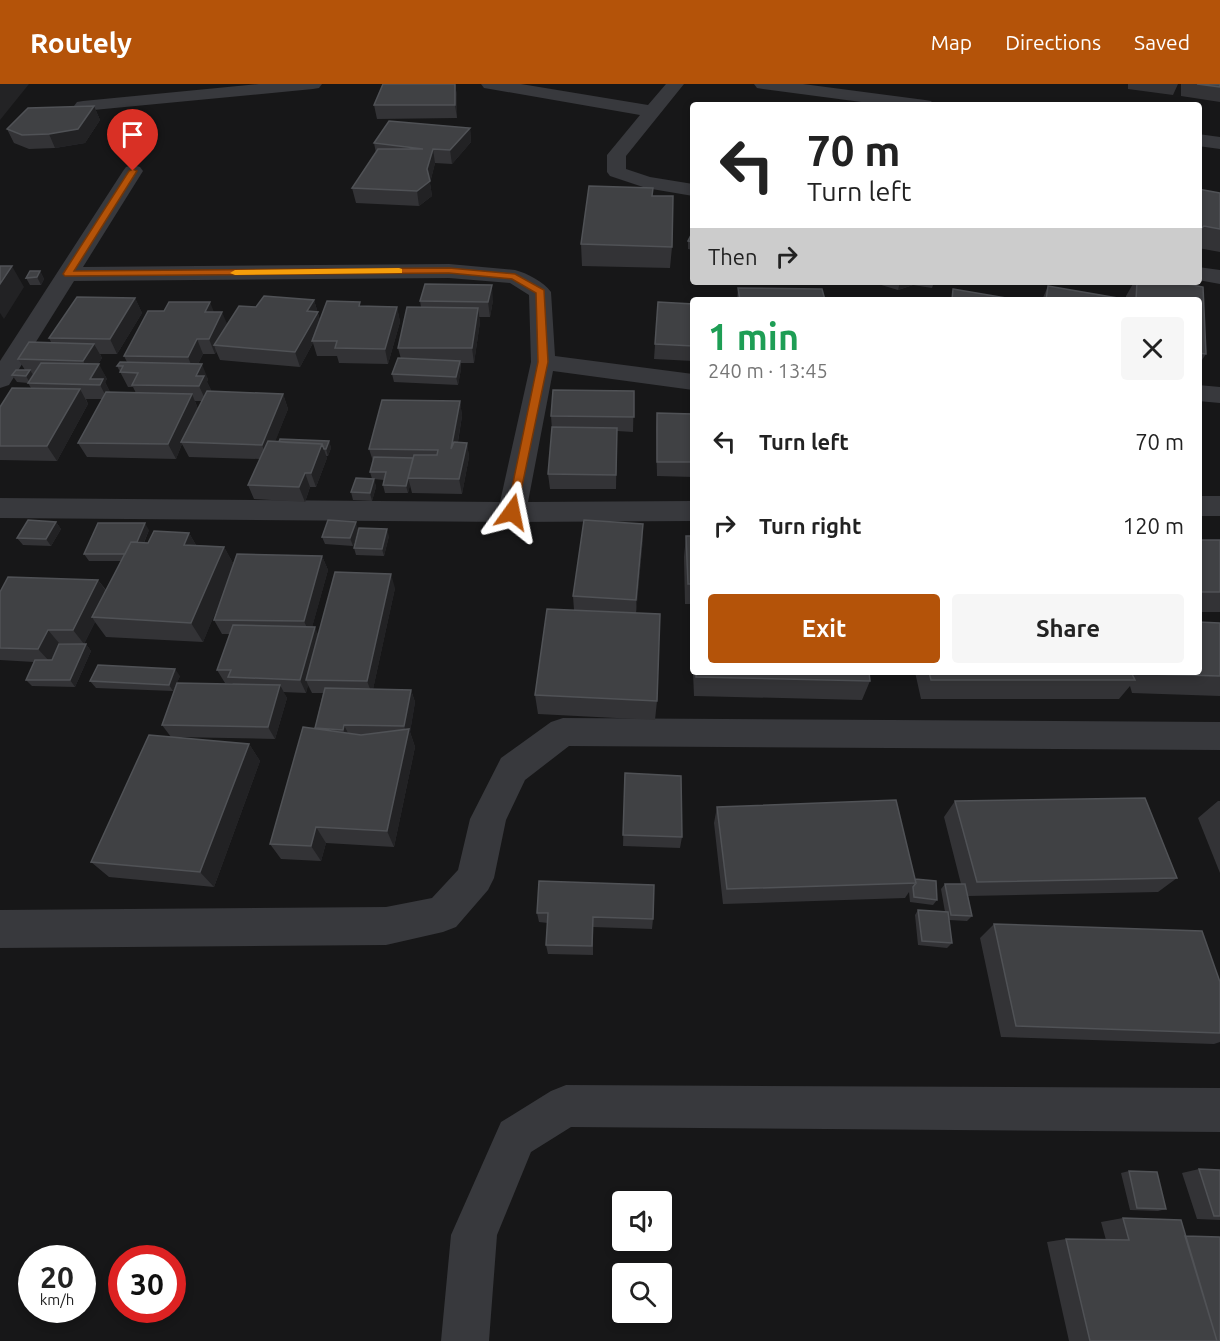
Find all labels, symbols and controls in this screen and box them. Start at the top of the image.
text: Routely [30,27,132,58]
text: Map [931,30,972,54]
text: Directions [1005,30,1101,54]
text: Saved [1134,30,1190,54]
pin [107,109,158,171]
icon: arrive [116,118,149,151]
icon: left [708,126,786,204]
text: 70 m [807,127,901,174]
text: Turn left [807,176,911,206]
icon: right [770,240,803,273]
text: Then [708,244,758,269]
text: 1 min [708,316,799,357]
button: close [1121,317,1184,380]
text: 240 m · 13:45 [708,359,828,382]
icon: left [708,425,741,458]
text: Turn left [759,429,849,454]
text: 70 m [1135,429,1184,454]
position arrow [480,480,544,544]
icon: right [708,509,741,542]
text: Turn right [759,513,861,538]
text: 120 m [1123,513,1184,538]
button: Exit [708,594,940,663]
button: Share [952,594,1184,663]
map controls [612,1191,672,1323]
button: sound [612,1191,672,1251]
speed limit sign: 30 [108,1245,186,1323]
text: 20 [40,1260,74,1294]
button: search [612,1263,672,1323]
text: km/h [40,1291,74,1308]

